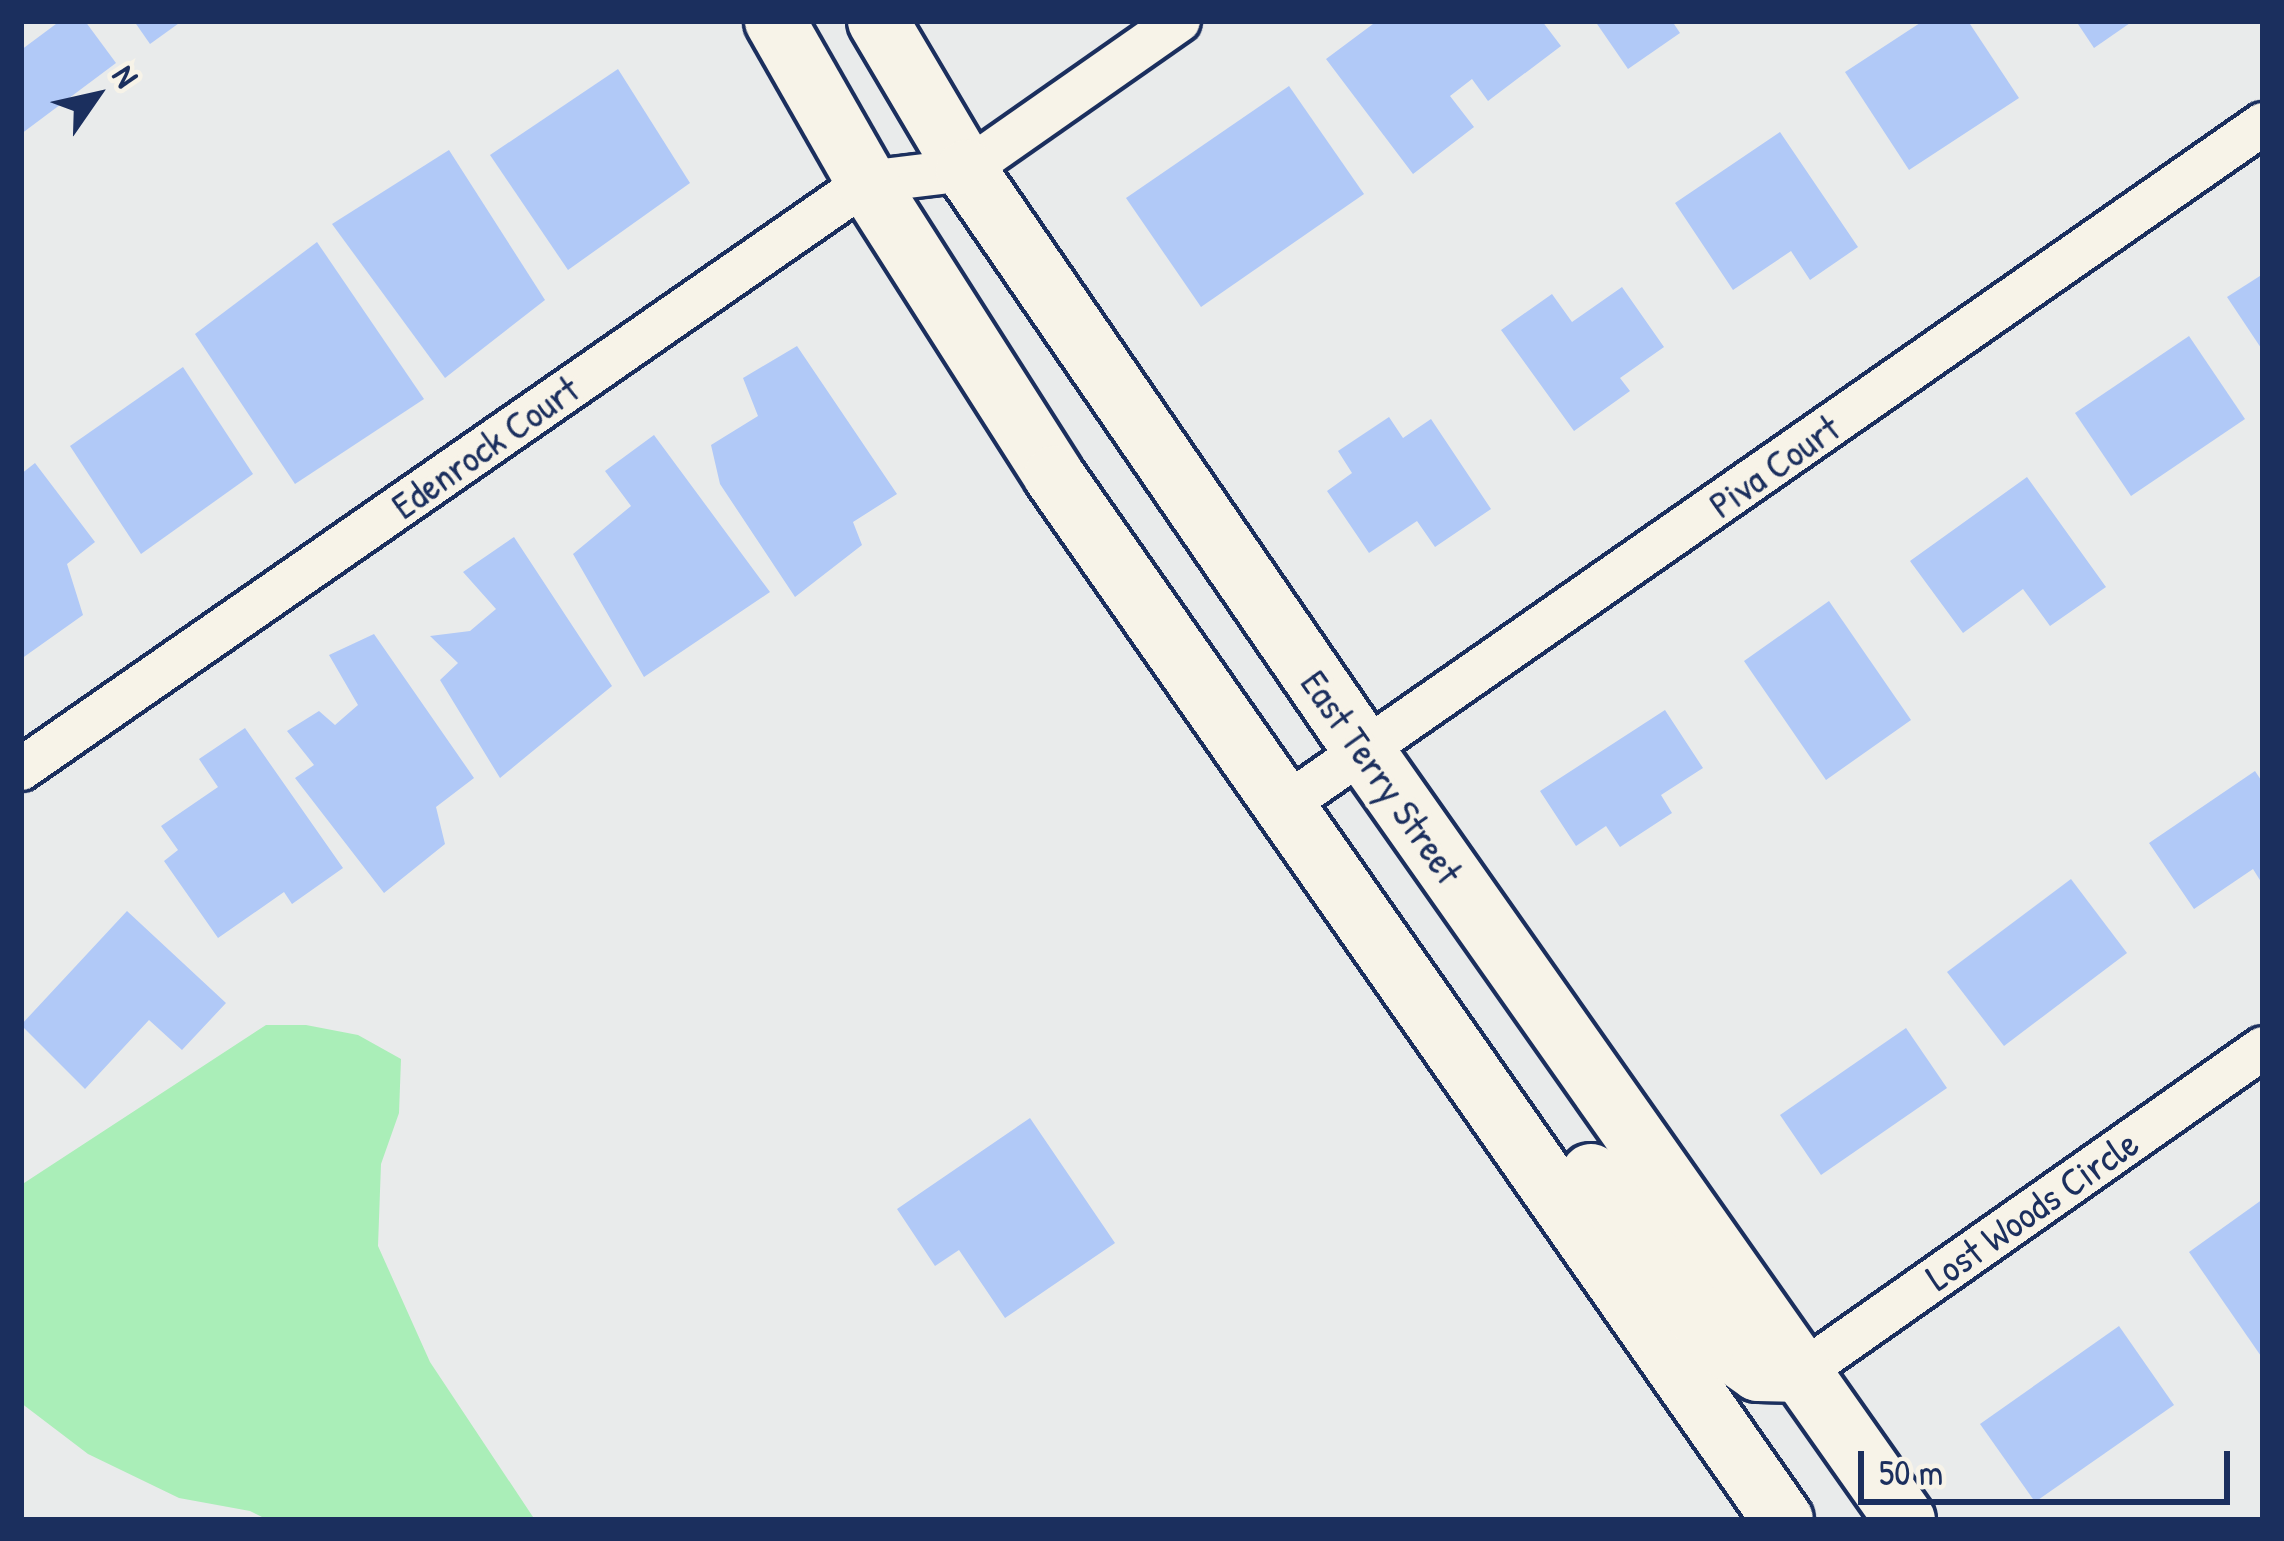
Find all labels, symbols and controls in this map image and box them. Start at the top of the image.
north arrow [36,36,156,156]
text: N [103,56,149,95]
street label: Edenrock Court [382,365,588,529]
street label: Piva Court [1700,404,1848,528]
street label: East Terry Street [1291,661,1473,893]
street label: Lost Woods Circle [1917,1120,2147,1300]
scale bar [1864,1427,2236,1501]
text: 50 m [1879,1447,1943,1496]

